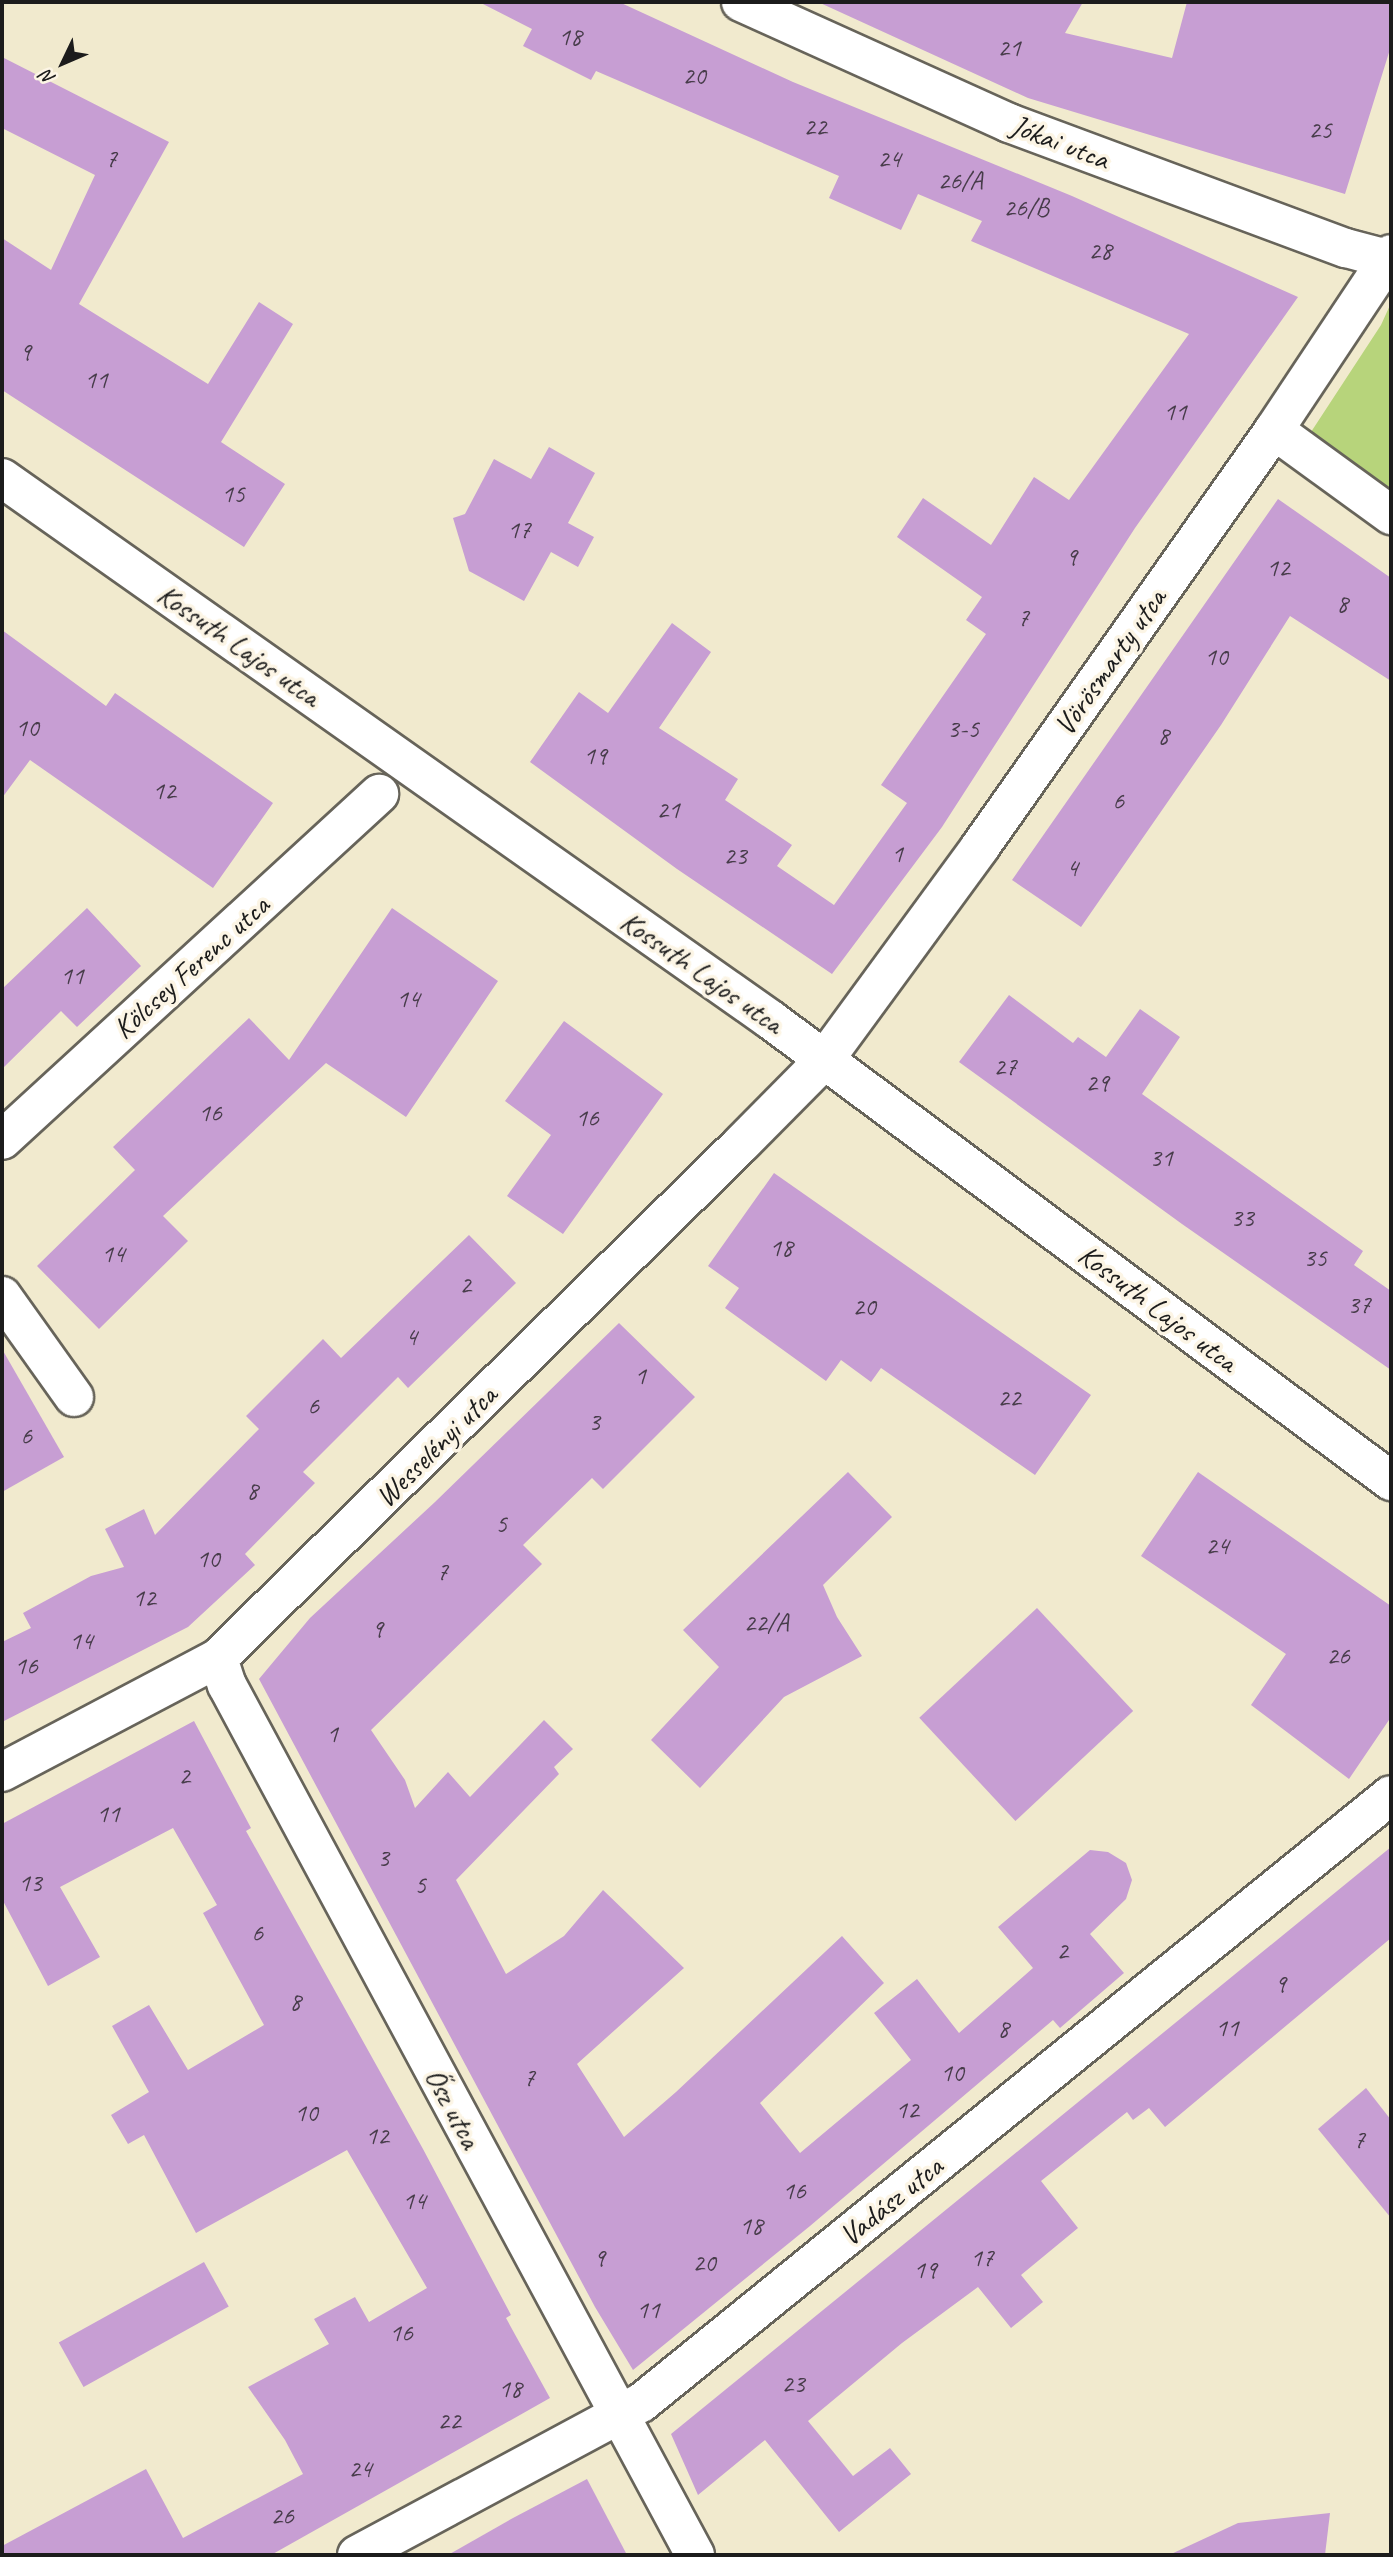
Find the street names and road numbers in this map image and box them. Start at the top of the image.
street label: Jókai utca [1007,107,1113,177]
street label: Kossuth Lajos utca [151,576,327,714]
street label: Vörösmarty utca [1046,582,1174,742]
street label: Kölcsey Ferenc utca [106,888,276,1046]
street label: Kossuth Lajos utca [614,903,790,1041]
street label: Kossuth Lajos utca [1071,1236,1245,1380]
street label: Wesselényi utca [368,1378,504,1514]
street label: Ősz utca [417,2062,489,2154]
street label: Vadász utca [832,2149,950,2253]

